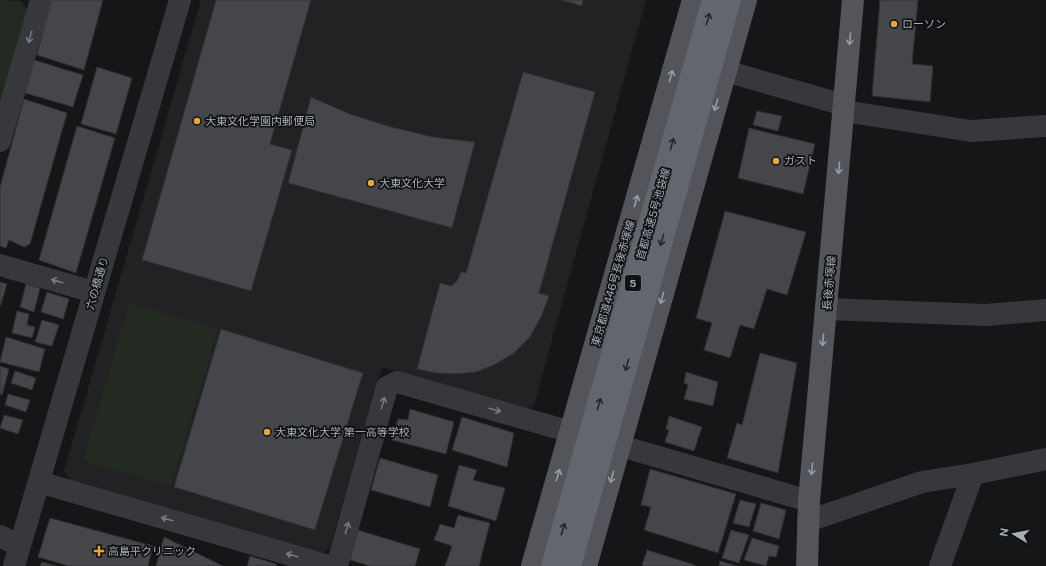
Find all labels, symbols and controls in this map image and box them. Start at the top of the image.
one-way arrow [705,12,712,25]
place label: ローソン [902,18,946,30]
marker: ローソン [889,19,899,29]
one-way arrow [26,31,33,44]
one-way arrow [846,32,854,45]
one-way arrow [668,70,675,83]
one-way arrow [712,98,719,111]
place label: 大東文化学園内郵便局 [205,115,315,127]
marker: 大東文化学園内郵便局 [192,116,202,126]
one-way arrow [669,137,676,150]
place label: ガスト [784,155,817,167]
marker: ガスト [771,156,781,166]
one-way arrow [835,161,843,174]
street label: 首都高速5号池袋線 [634,167,672,261]
place label: 大東文化大学 [379,177,445,189]
marker: 大東文化大学 [366,178,376,188]
one-way arrow [633,195,640,208]
street label: 東京都道446号長後赤塚線 [589,219,637,347]
one-way arrow [658,233,666,246]
street label: 六の橋通り [84,255,110,311]
street label: 長後赤塚線 [821,255,837,311]
road number: 5 [625,275,641,291]
one-way arrow [50,277,63,284]
one-way arrow [658,291,665,304]
one-way arrow [820,333,827,346]
one-way arrow [623,358,630,371]
one-way arrow [380,397,387,410]
one-way arrow [596,397,603,410]
one-way arrow [488,407,501,414]
place label: 大東文化大学 第一高等学校 [275,426,410,438]
marker: 大東文化大学 第一高等学校 [262,427,272,437]
one-way arrow [808,462,815,475]
one-way arrow [555,468,562,481]
one-way arrow [608,470,615,483]
north arrow [994,514,1034,554]
one-way arrow [161,515,174,522]
one-way arrow [344,522,351,535]
one-way arrow [560,522,567,535]
text: N [997,527,1011,538]
marker: 高島平クリニック [93,545,105,557]
place label: 高島平クリニック [108,545,196,557]
one-way arrow [286,551,299,558]

